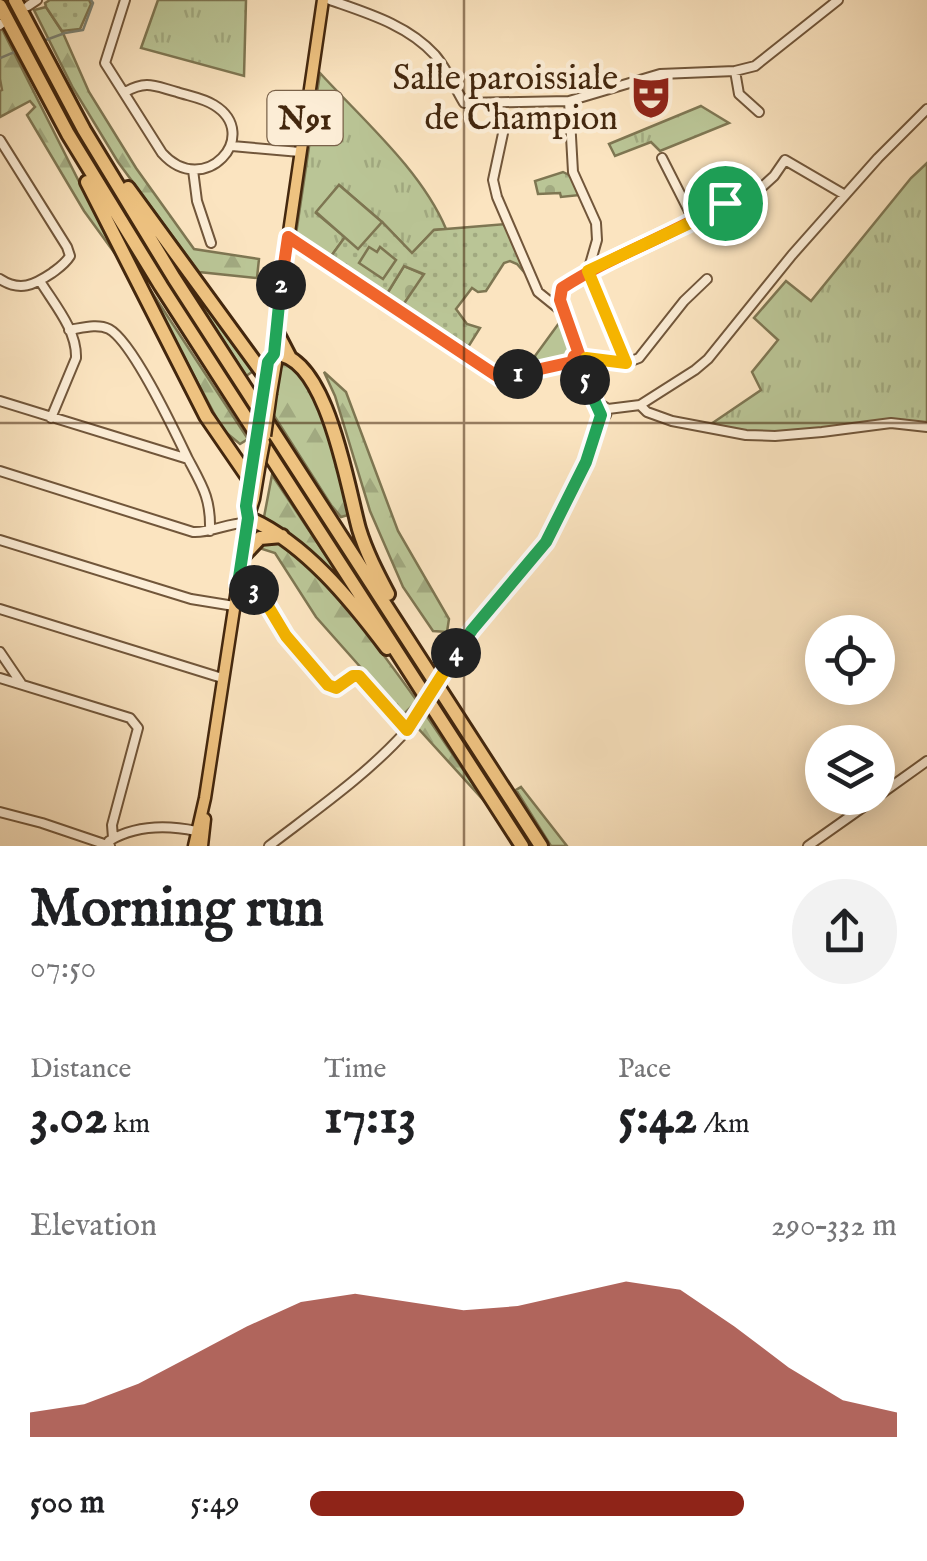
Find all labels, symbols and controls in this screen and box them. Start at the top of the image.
place label: Salle paroissiale de Champion [393,57,618,142]
theatre icon: Salle paroissiale de Champion [627,73,675,121]
road number: N91 [268,91,342,145]
pin [683,161,768,246]
icon: arrive [698,176,753,231]
pin: 2 [256,260,306,310]
text: 2 [274,267,288,302]
pin: 1 [493,349,543,399]
pin: 5 [560,355,610,405]
text: 1 [513,356,523,391]
text: 5 [580,362,590,397]
pin: 3 [229,565,279,615]
text: 3 [249,572,259,607]
map controls [805,615,895,815]
button: locate [805,615,895,705]
pin: 4 [431,628,481,678]
text: 4 [449,635,463,670]
button: layers [805,725,895,815]
text: Morning run [30,875,324,945]
button: share [792,879,897,984]
text: 07:50 [30,948,96,989]
text: Distance [30,1052,131,1087]
text: Time [324,1052,386,1087]
text: Pace [618,1052,671,1087]
text: 3.02 [30,1087,107,1150]
text: 17:13 [324,1087,417,1150]
text: 5:42 [618,1087,697,1150]
text: km [107,1107,150,1142]
text: /km [697,1107,750,1142]
text: Elevation [30,1206,157,1247]
text: 290–332 m [771,1206,897,1247]
text: 500 m [30,1483,105,1524]
text: 5:49 [190,1483,240,1524]

